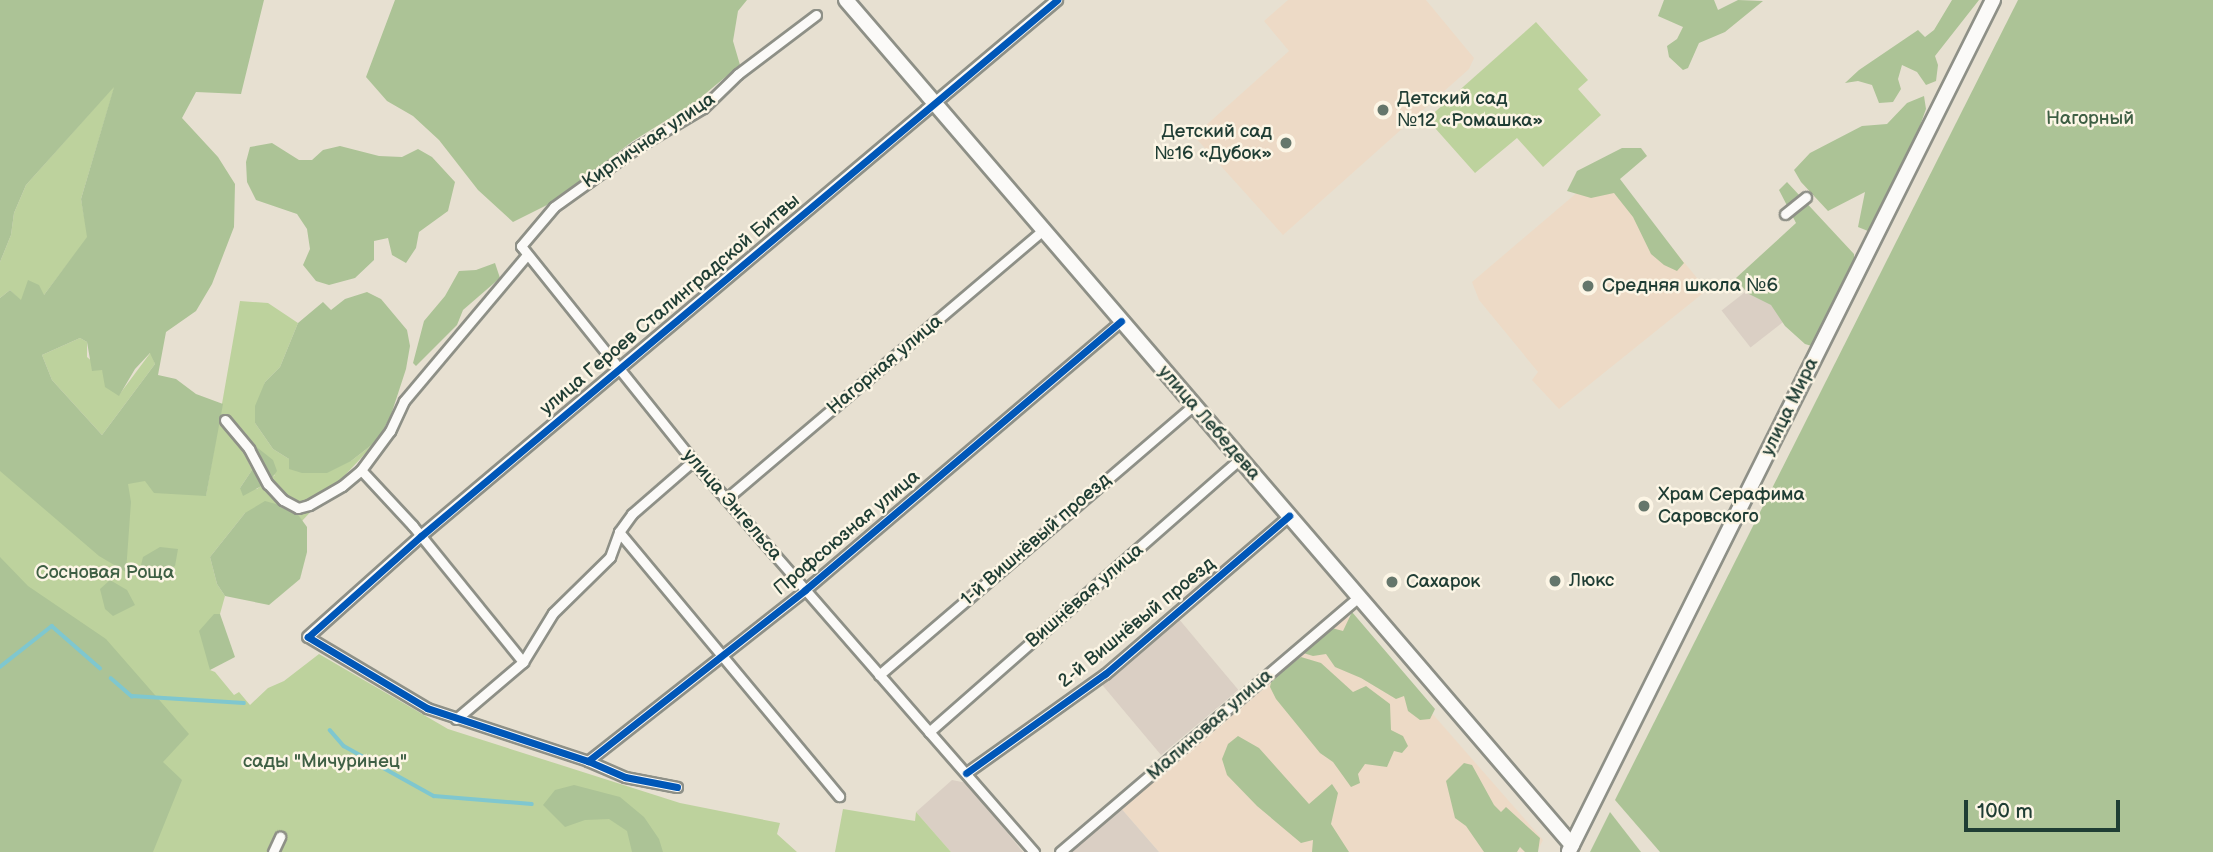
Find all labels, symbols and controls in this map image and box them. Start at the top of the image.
street label: Кирпичная улица [578,88,720,194]
place label: Детский сад №12 «Ромашка» [1397,88,1543,132]
marker: Детский сад №12 «Ромашка» [1375,102,1391,118]
park label: Нагорный [2046,108,2134,130]
place label: Детский сад №16 «Дубок» [1154,121,1272,165]
marker: Детский сад №16 «Дубок» [1278,135,1294,151]
street label: улица Героев Сталинградской Битвы [536,190,804,420]
place label: Средняя школа №6 [1602,275,1778,297]
marker: Средняя школа №6 [1580,278,1596,294]
street label: Нагорная улица [823,310,947,420]
street label: улица Мира [1756,354,1824,460]
street label: улица Лебедева [1153,361,1265,485]
street label: улица Энгельса [677,445,787,565]
street label: Профсоюзная улица [769,465,925,601]
street label: 1-й Вишнёвый проезд [956,469,1116,611]
place label: Храм Серафима Саровского [1658,484,1805,528]
marker: Храм Серафима Саровского [1636,498,1652,514]
street label: Вишнёвая улица [1022,539,1148,653]
street label: 2-й Вишнёвый проезд [1054,553,1220,693]
park label: Сосновая Роща [36,562,174,584]
place label: Люкс [1569,570,1614,592]
place label: Сахарок [1406,571,1480,593]
marker: Люкс [1547,573,1563,589]
marker: Сахарок [1384,574,1400,590]
street label: Малиновая улица [1143,664,1277,786]
park label: сады "Мичуринец" [243,751,407,773]
scale bar [1968,786,2124,830]
text: 100 m [1977,799,2033,824]

